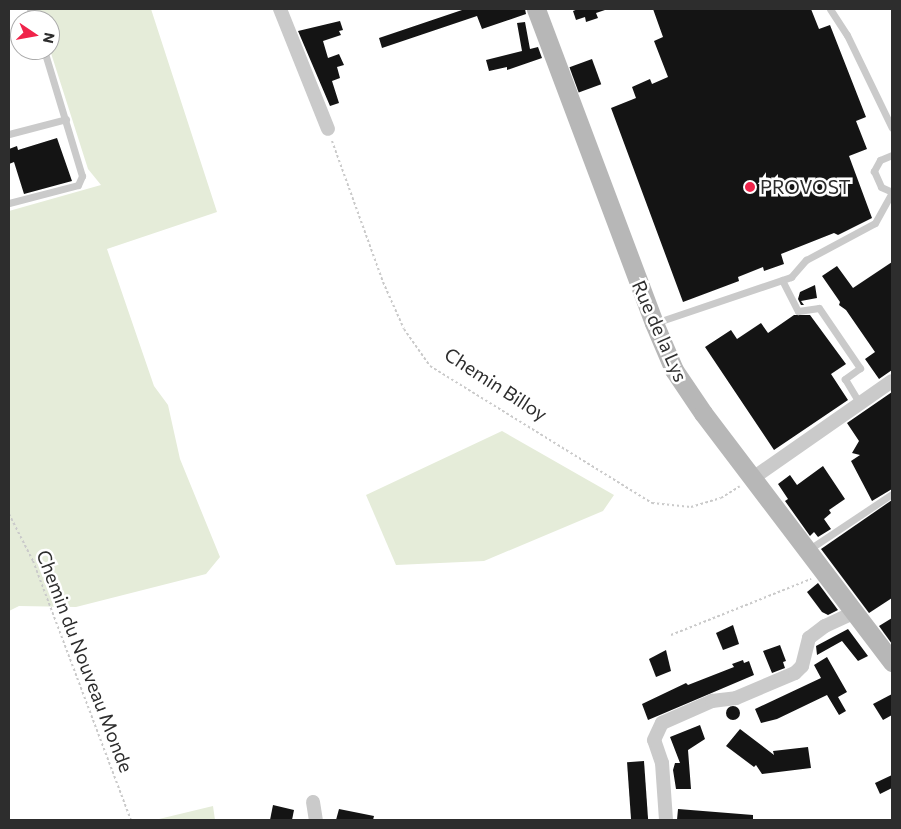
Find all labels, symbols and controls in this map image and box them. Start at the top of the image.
north arrow [10,10,60,60]
text: N [40,31,59,45]
place label: PROVOST [760,176,851,198]
marker: PROVOST [744,181,756,193]
street label: Rue de la Lys [627,277,693,385]
street label: Chemin Billoy [440,342,552,426]
street label: Chemin du Nouveau Monde [32,547,138,775]

